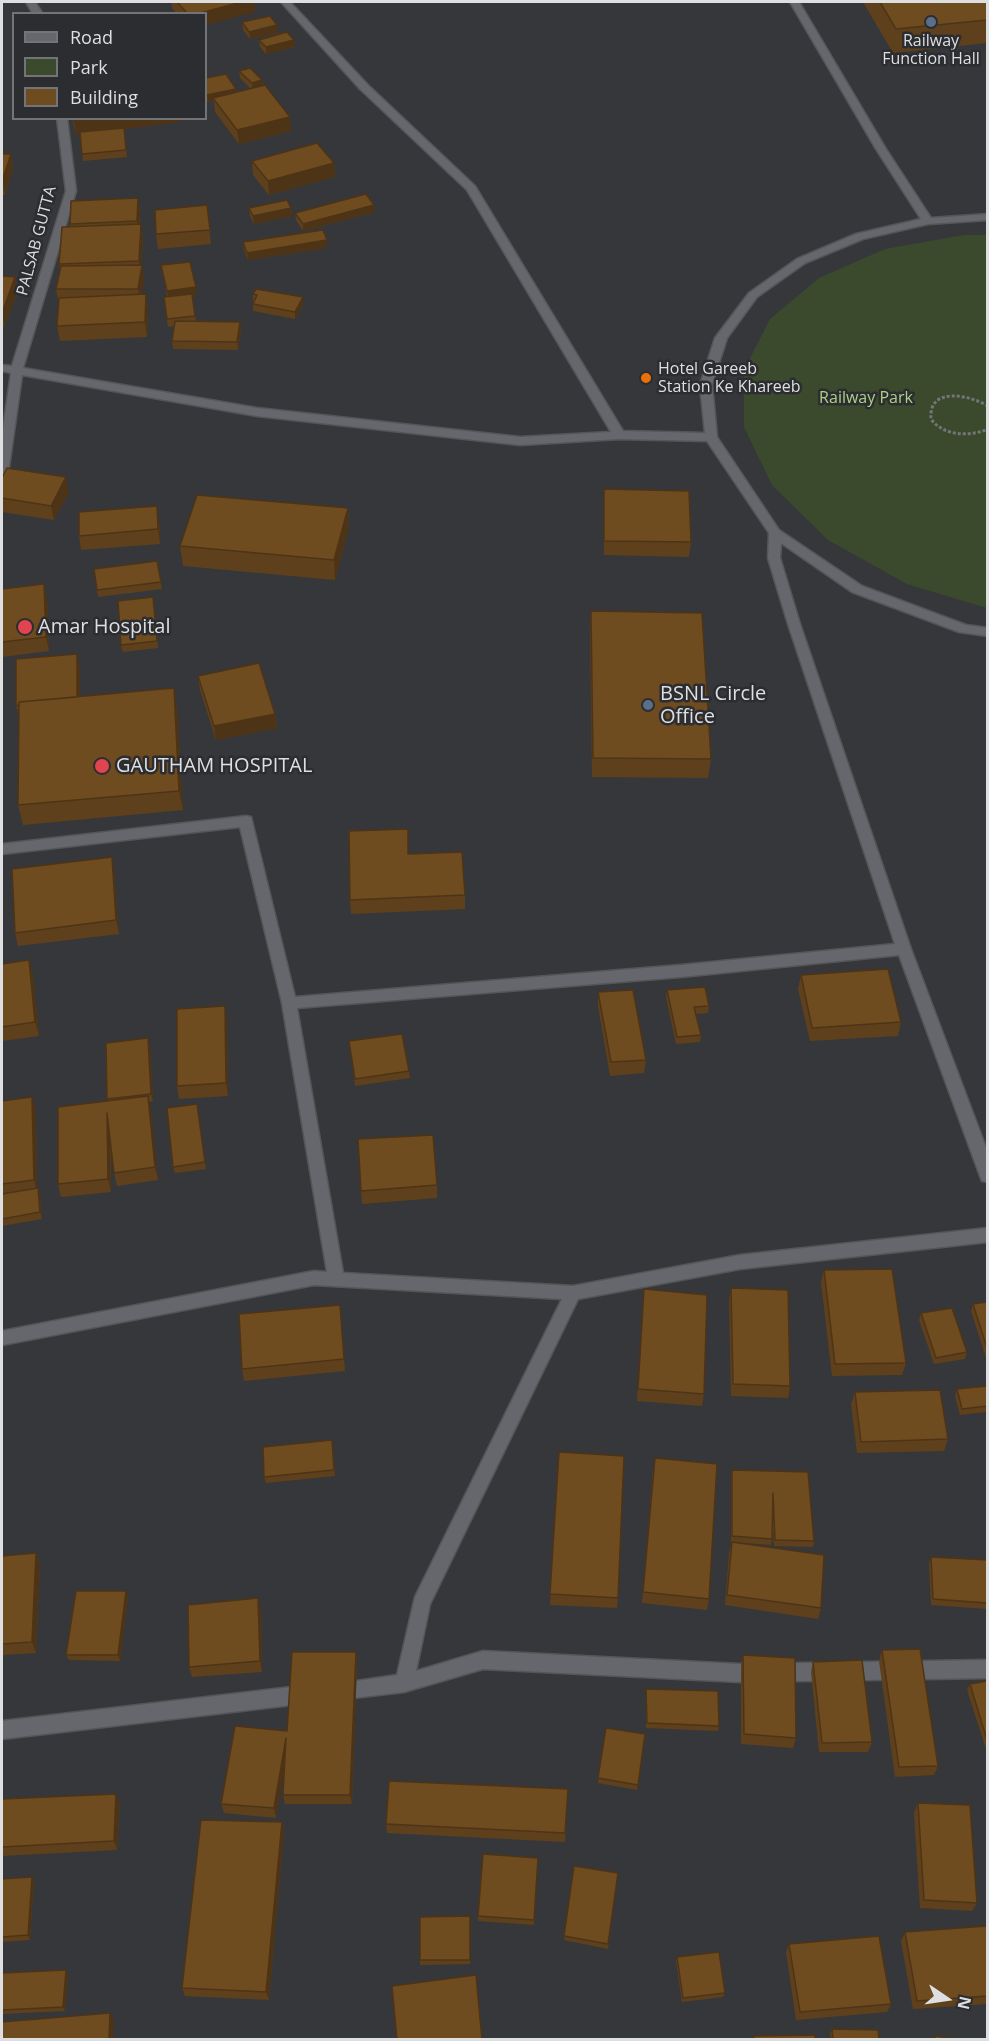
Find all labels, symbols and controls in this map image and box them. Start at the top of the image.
legend [12,12,207,120]
marker: Railway Function Hall [924,15,938,29]
text: Road [70,25,113,49]
place label: Railway Function Hall [882,31,980,69]
text: Park [70,55,108,79]
text: Building [70,85,138,109]
street label: PALSAB GUTTA [13,184,61,298]
place label: Hotel Gareeb Station Ke Khareeb [658,359,800,397]
marker: Hotel Gareeb Station Ke Khareeb [639,371,653,385]
park label: Railway Park [819,388,913,408]
place label: Amar Hospital [38,615,171,639]
marker: Amar Hospital [16,618,34,636]
place label: BSNL Circle Office [660,682,766,729]
marker: BSNL Circle Office [641,698,655,712]
place label: GAUTHAM HOSPITAL [116,754,312,778]
marker: GAUTHAM HOSPITAL [93,757,111,775]
north arrow [917,1969,977,2029]
text: N [952,1994,977,2012]

